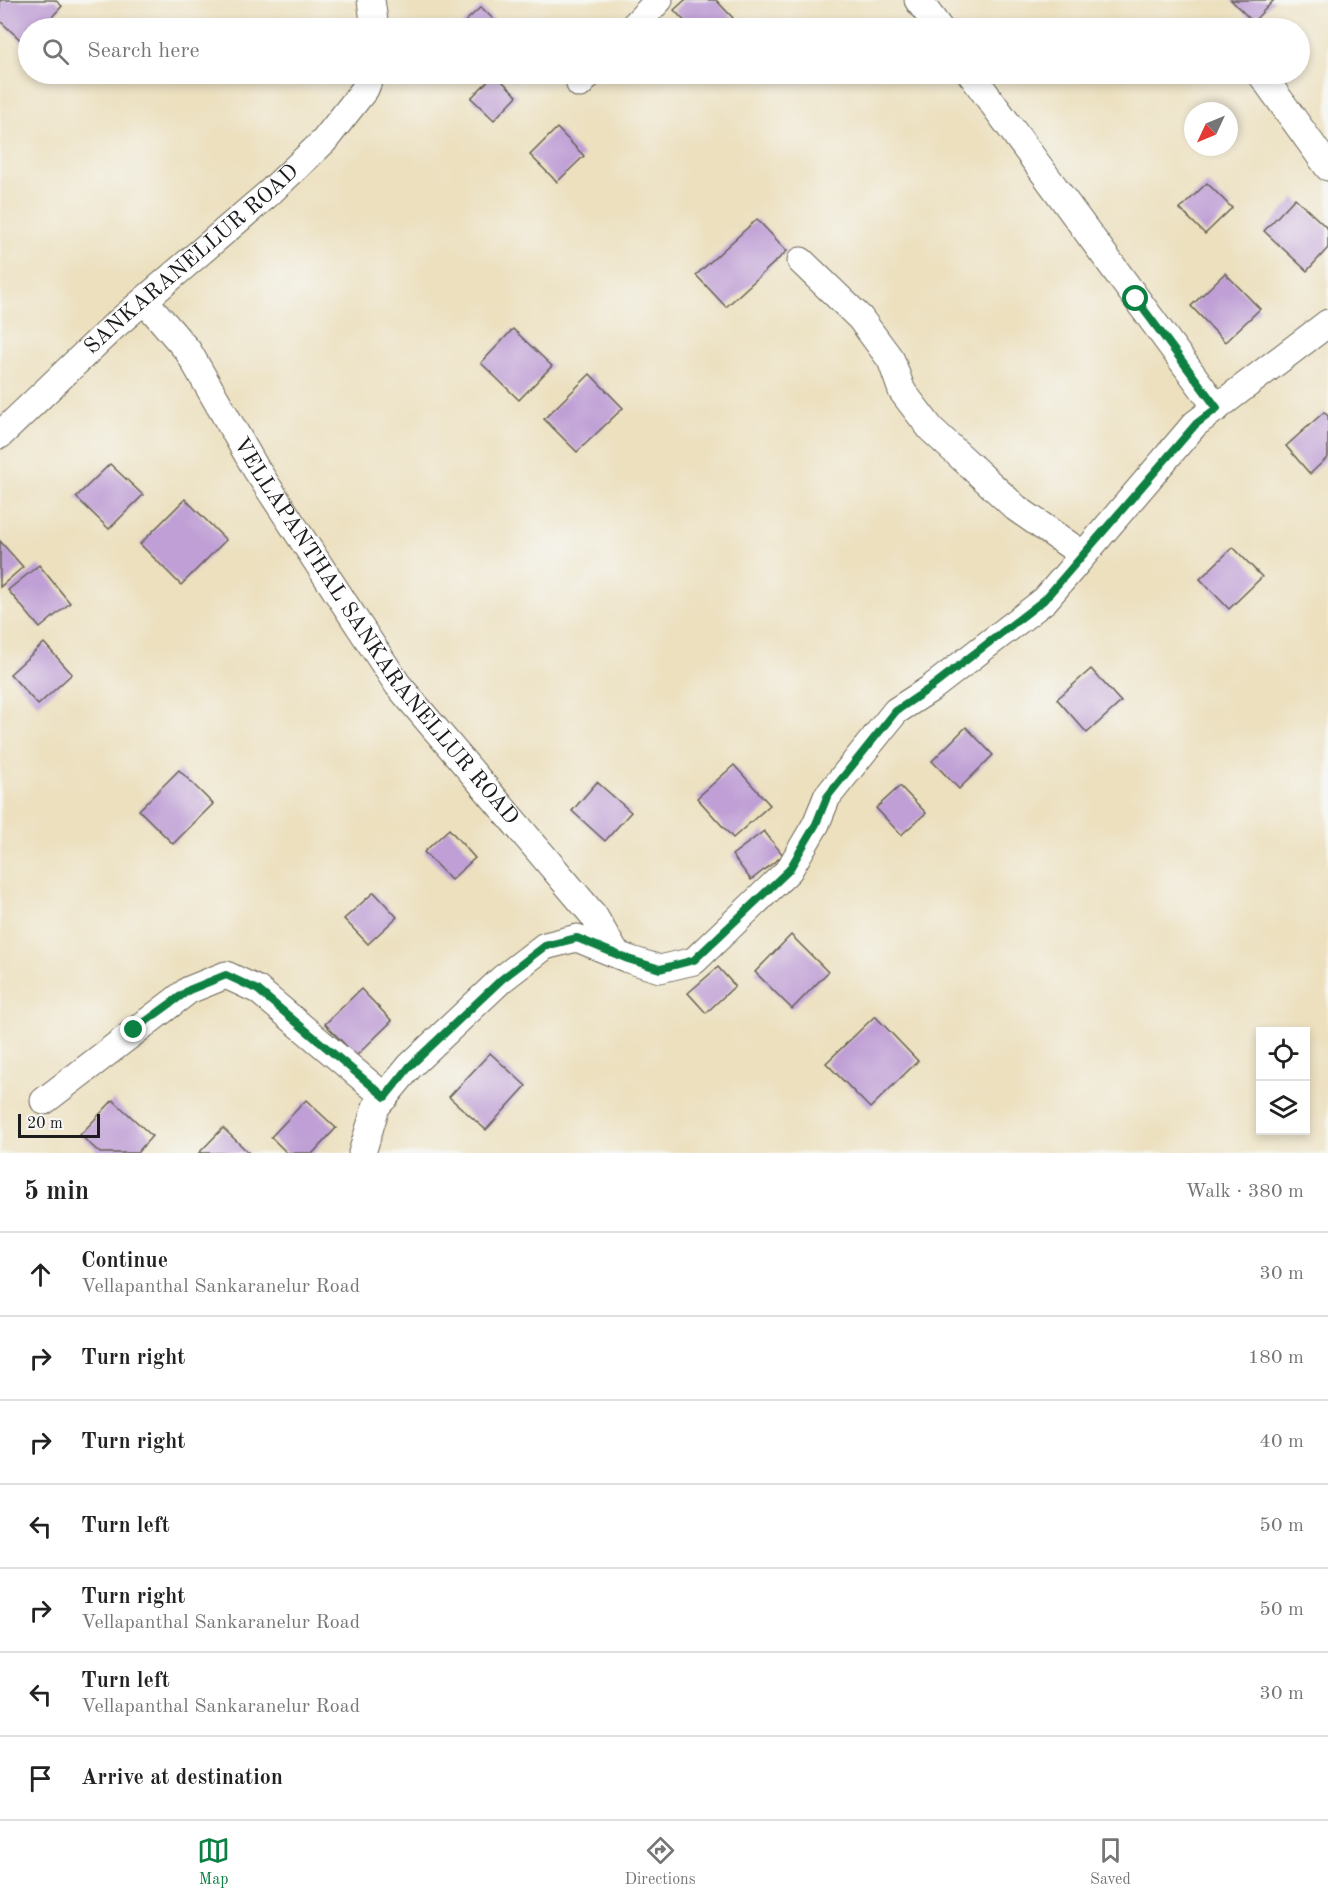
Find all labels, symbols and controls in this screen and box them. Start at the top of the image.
search box [18,18,1310,84]
icon: search [39,35,72,68]
text: Search here [87,40,200,62]
north arrow [1184,102,1238,156]
street label: SANKARANELLUR ROAD [81,160,303,359]
route start [1122,285,1148,311]
street label: VELLAPANTHAL SANKARANELLUR ROAD [229,434,523,829]
route end [120,1016,146,1042]
map controls [1256,1027,1310,1135]
button: locate [1256,1027,1310,1081]
button: layers [1256,1081,1310,1135]
scale bar [18,1111,100,1138]
text: 20 m [27,1116,63,1132]
text: 5 min [24,1179,89,1205]
text: Walk · 380 m [1185,1182,1304,1202]
text: Continue [81,1250,168,1272]
icon: ahead [24,1258,57,1291]
text: 30 m [1259,1264,1304,1284]
text: Vellapanthal Sankaranelur Road [81,1277,360,1297]
icon: right [24,1342,57,1375]
text: Turn right [81,1347,185,1369]
text: 180 m [1248,1348,1304,1368]
icon: right [24,1426,57,1459]
text: Turn right [81,1431,185,1453]
text: 40 m [1259,1432,1304,1452]
icon: left [24,1510,57,1543]
text: Turn left [81,1515,170,1537]
text: 50 m [1259,1516,1304,1536]
text: Turn right [81,1586,185,1608]
icon: right [24,1594,57,1627]
text: 50 m [1259,1600,1304,1620]
text: Vellapanthal Sankaranelur Road [81,1613,360,1633]
text: Turn left [81,1670,170,1692]
icon: left [24,1678,57,1711]
text: 30 m [1259,1684,1304,1704]
text: Vellapanthal Sankaranelur Road [81,1697,360,1717]
icon: arrive [24,1762,57,1795]
text: Arrive at destination [81,1767,283,1789]
tab: Map [197,1834,230,1890]
tab: Directions [625,1834,696,1890]
tab: Saved [1090,1834,1131,1890]

